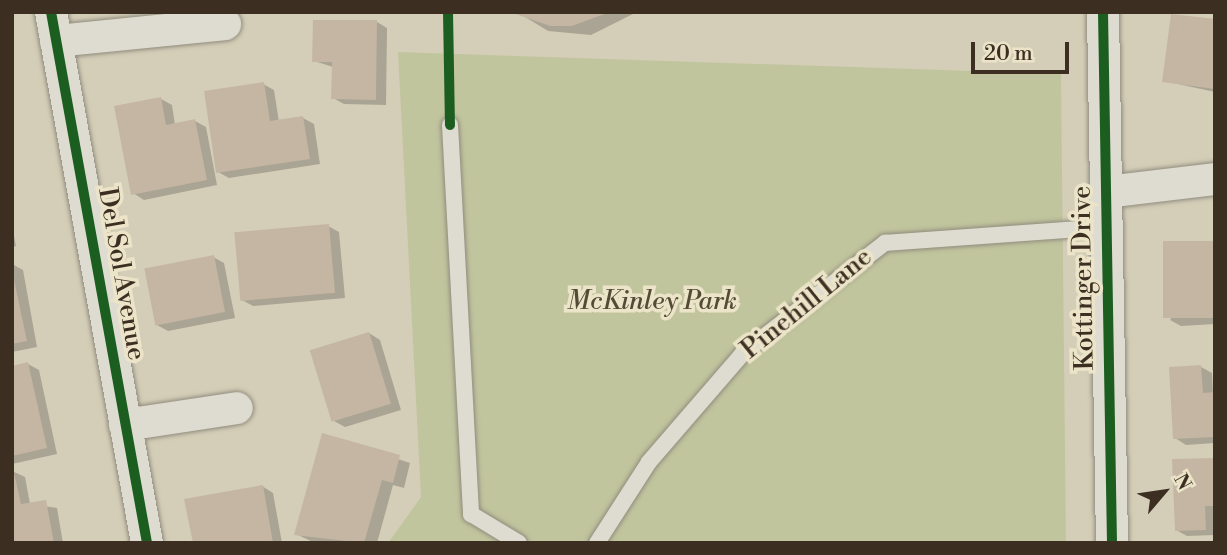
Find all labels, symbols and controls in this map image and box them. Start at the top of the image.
scale bar [975,28,1073,72]
text: 20 m [984,41,1033,67]
street label: Del Sol Avenue [90,185,152,363]
street label: Kottinger Drive [1067,185,1101,371]
street label: Pinehill Lane [735,242,879,366]
park label: McKinley Park [567,286,737,318]
north arrow [1129,457,1199,527]
text: N [1168,469,1197,494]

